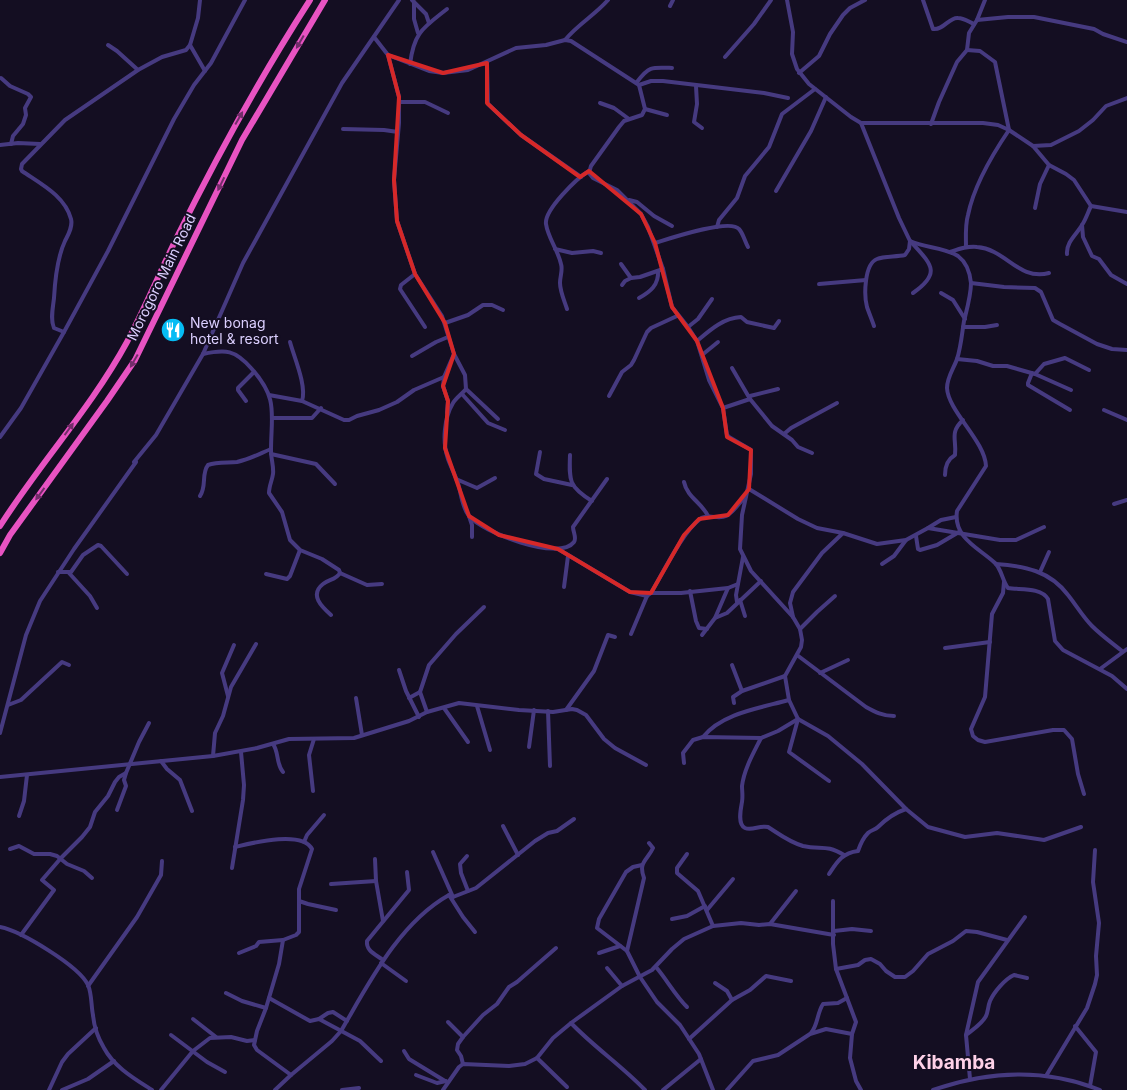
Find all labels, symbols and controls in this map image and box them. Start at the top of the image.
one-way arrow [295,35,304,48]
one-way arrow [235,111,243,126]
one-way arrow [217,176,225,191]
street label: Morogoro Main Road [123,211,199,343]
place label: New bonag hotel & resort [190,314,279,347]
restaurant icon: New bonag hotel & resort [160,317,186,343]
one-way arrow [129,354,138,367]
one-way arrow [64,422,74,436]
one-way arrow [35,487,45,500]
district label: Kibamba [913,1051,995,1074]

